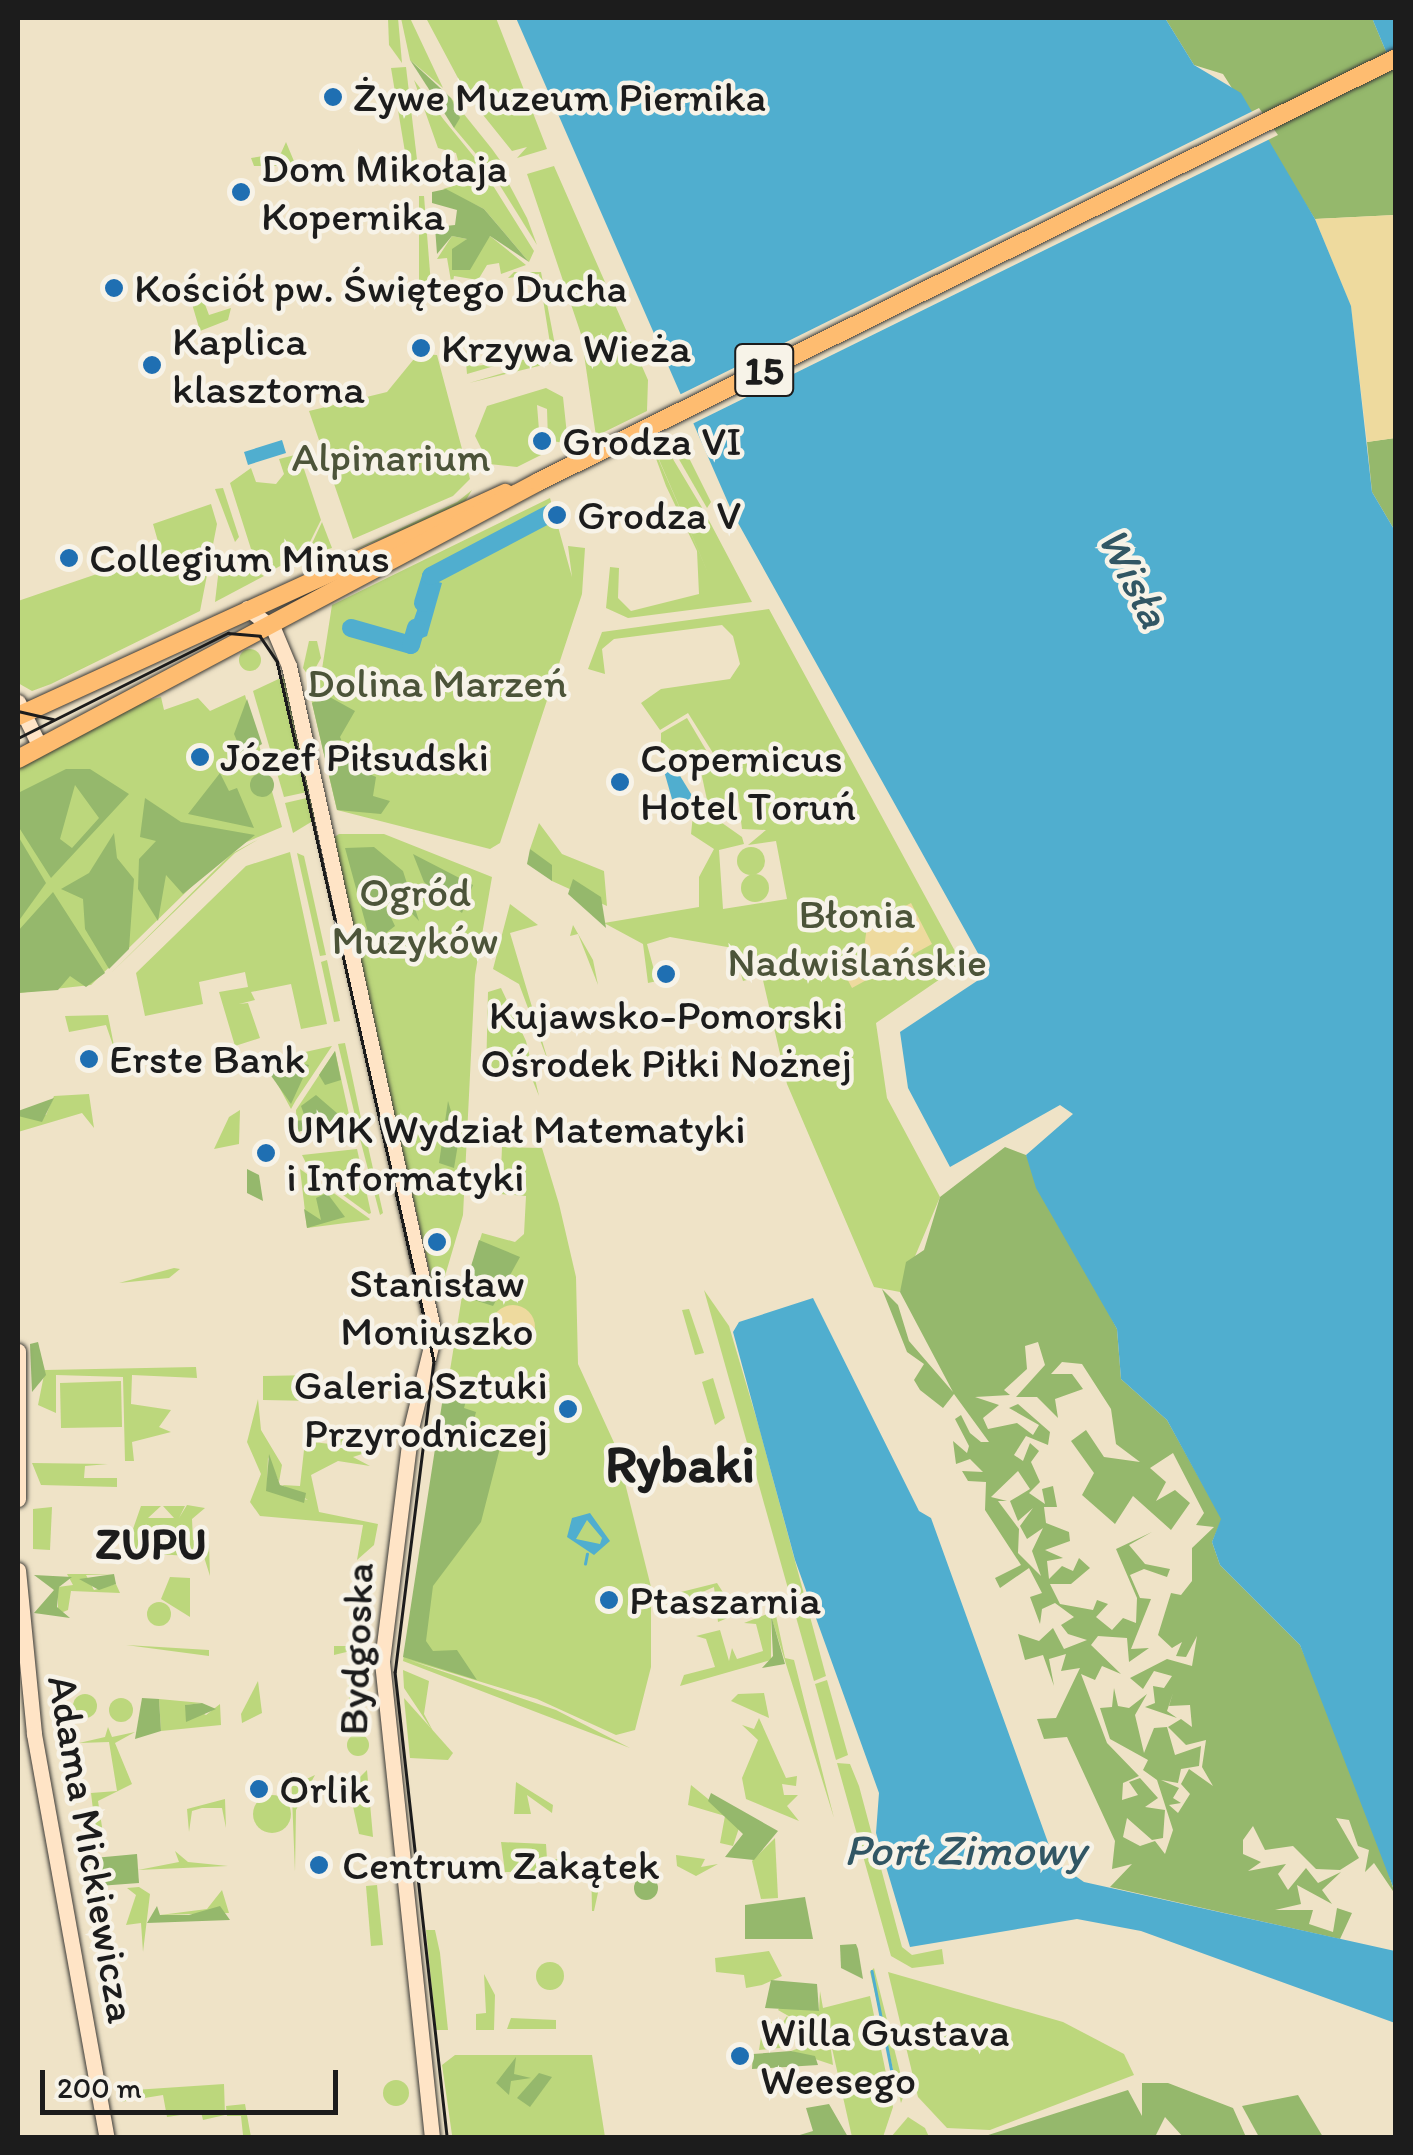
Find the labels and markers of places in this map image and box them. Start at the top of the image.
place label: Żywe Muzeum Piernika [353,72,765,122]
marker: Żywe Muzeum Piernika [322,86,344,108]
place label: Dom Mikołaja Kopernika [261,143,508,242]
marker: Dom Mikołaja Kopernika [230,181,252,203]
place label: Kościół pw. Świętego Ducha [134,263,629,313]
marker: Kościół pw. Świętego Ducha [103,277,125,299]
place label: Kaplica klasztorna [172,316,365,414]
place label: Krzywa Wieża [441,323,691,373]
marker: Krzywa Wieża [410,337,432,359]
marker: Kaplica klasztorna [141,354,163,376]
place label: Grodza VI [562,416,742,466]
marker: Grodza VI [531,430,553,452]
place label: Grodza V [577,490,741,540]
marker: Grodza V [546,504,568,526]
place label: Collegium Minus [89,533,391,583]
marker: Collegium Minus [58,547,80,569]
place label: Józef Piłsudski [220,732,488,782]
place label: Copernicus Hotel Toruń [640,733,852,831]
marker: Józef Piłsudski [189,746,211,768]
marker: Copernicus Hotel Toruń [609,771,631,793]
marker: Kujawsko-Pomorski Ośrodek Piłki Nożnej [655,963,677,985]
place label: Kujawsko-Pomorski Ośrodek Piłki Nożnej [480,990,852,1088]
place label: Erste Bank [109,1034,307,1084]
marker: Erste Bank [78,1048,100,1070]
place label: UMK Wydział Matematyki i Informatyki [286,1104,746,1202]
marker: UMK Wydział Matematyki i Informatyki [255,1142,277,1164]
marker: Stanisław Moniuszko [426,1231,448,1253]
place label: Stanisław Moniuszko [340,1258,534,1356]
place label: Galeria Sztuki Przyrodniczej [293,1360,548,1458]
marker: Galeria Sztuki Przyrodniczej [557,1398,579,1420]
place label: Ptaszarnia [629,1575,821,1625]
marker: Ptaszarnia [598,1589,620,1611]
place label: Orlik [279,1764,370,1814]
marker: Orlik [248,1778,270,1800]
place label: Centrum Zakątek [342,1840,660,1890]
marker: Centrum Zakątek [306,1852,332,1878]
place label: Willa Gustava Weesego [760,2007,1009,2106]
marker: Willa Gustava Weesego [729,2045,751,2067]

